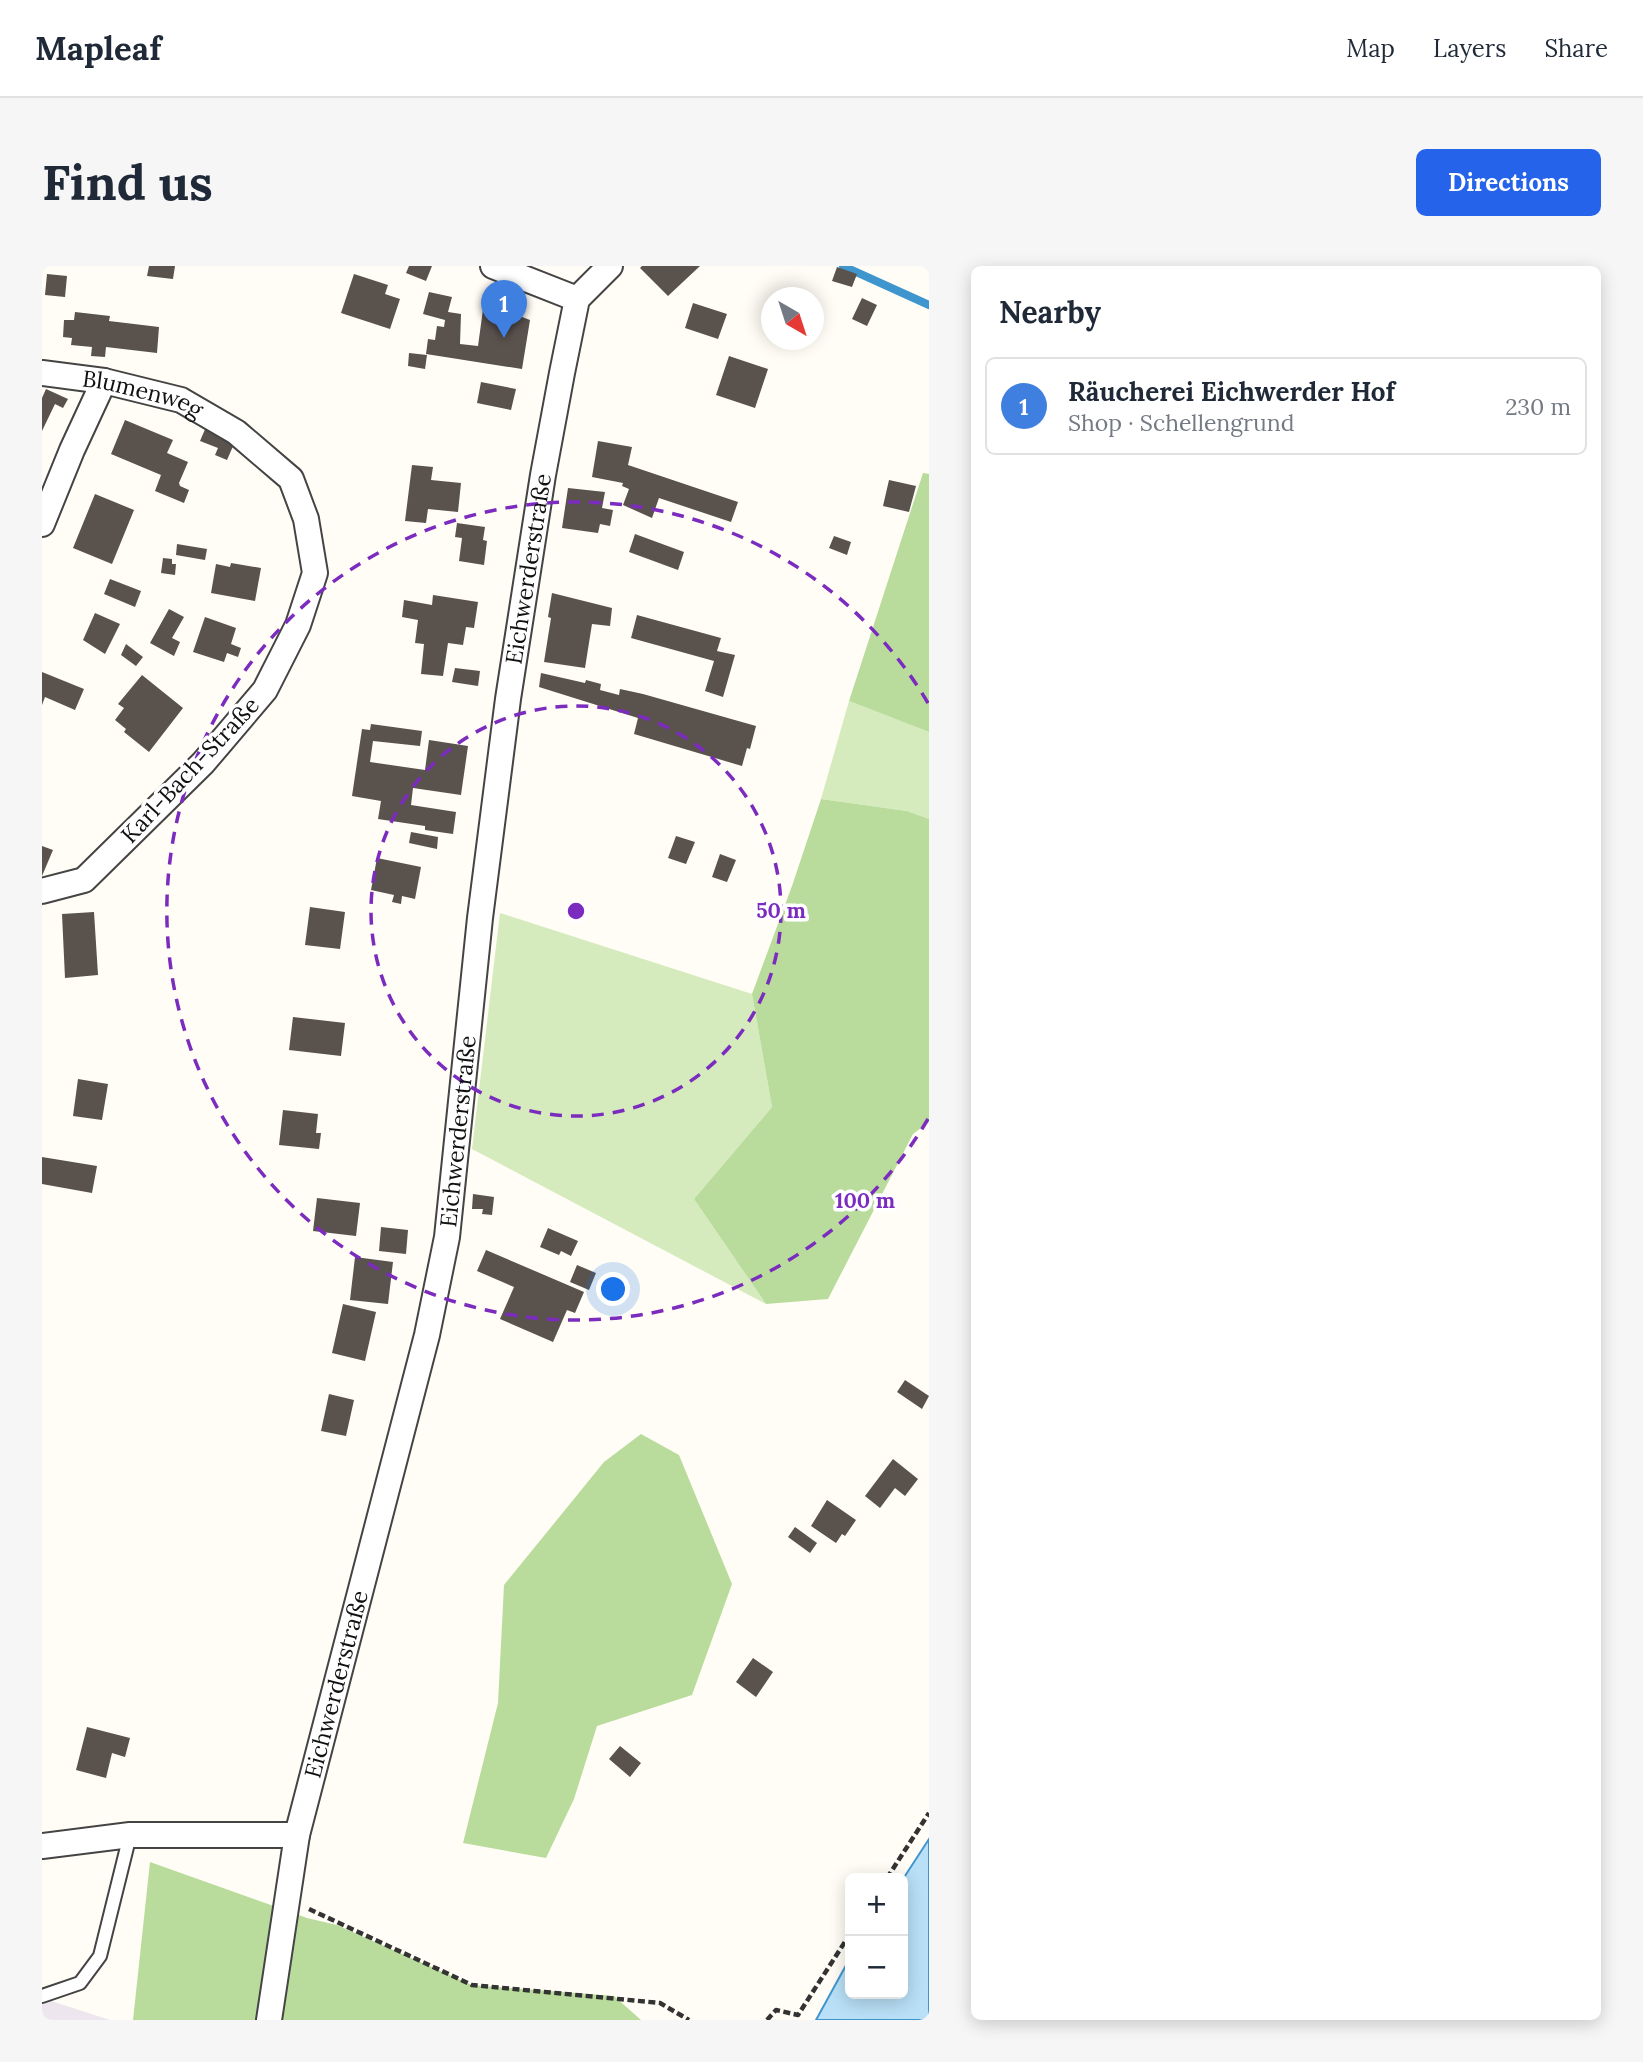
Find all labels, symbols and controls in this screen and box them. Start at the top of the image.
text: Mapleaf [35,27,161,69]
text: Map [1346,33,1395,64]
text: Layers [1433,33,1506,64]
text: Share [1544,33,1608,64]
button: Directions [1416,149,1601,216]
text: Find us [42,151,213,213]
pin: 1 [481,280,527,338]
north arrow [761,287,824,350]
text: Nearby [999,293,1101,331]
street label: Blumenweg [81,363,210,424]
text: Räucherei Eichwerder Hof [1068,375,1395,408]
text: 1 [1019,392,1029,421]
text: 230 m [1505,392,1571,421]
text: Shop · Schellengrund [1068,408,1294,437]
street label: Eichwerderstraße [499,471,557,666]
street label: Karl-Bach-Straße [114,691,265,849]
text: 50 m [756,897,806,924]
centre of rings [564,899,588,923]
street label: Eichwerderstraße [433,1034,482,1229]
text: 100 m [835,1187,895,1214]
your location [596,1272,630,1306]
street label: Eichwerderstraße [297,1587,374,1781]
map controls [845,1873,908,1999]
button: + [845,1873,908,1936]
button: − [845,1936,908,1999]

